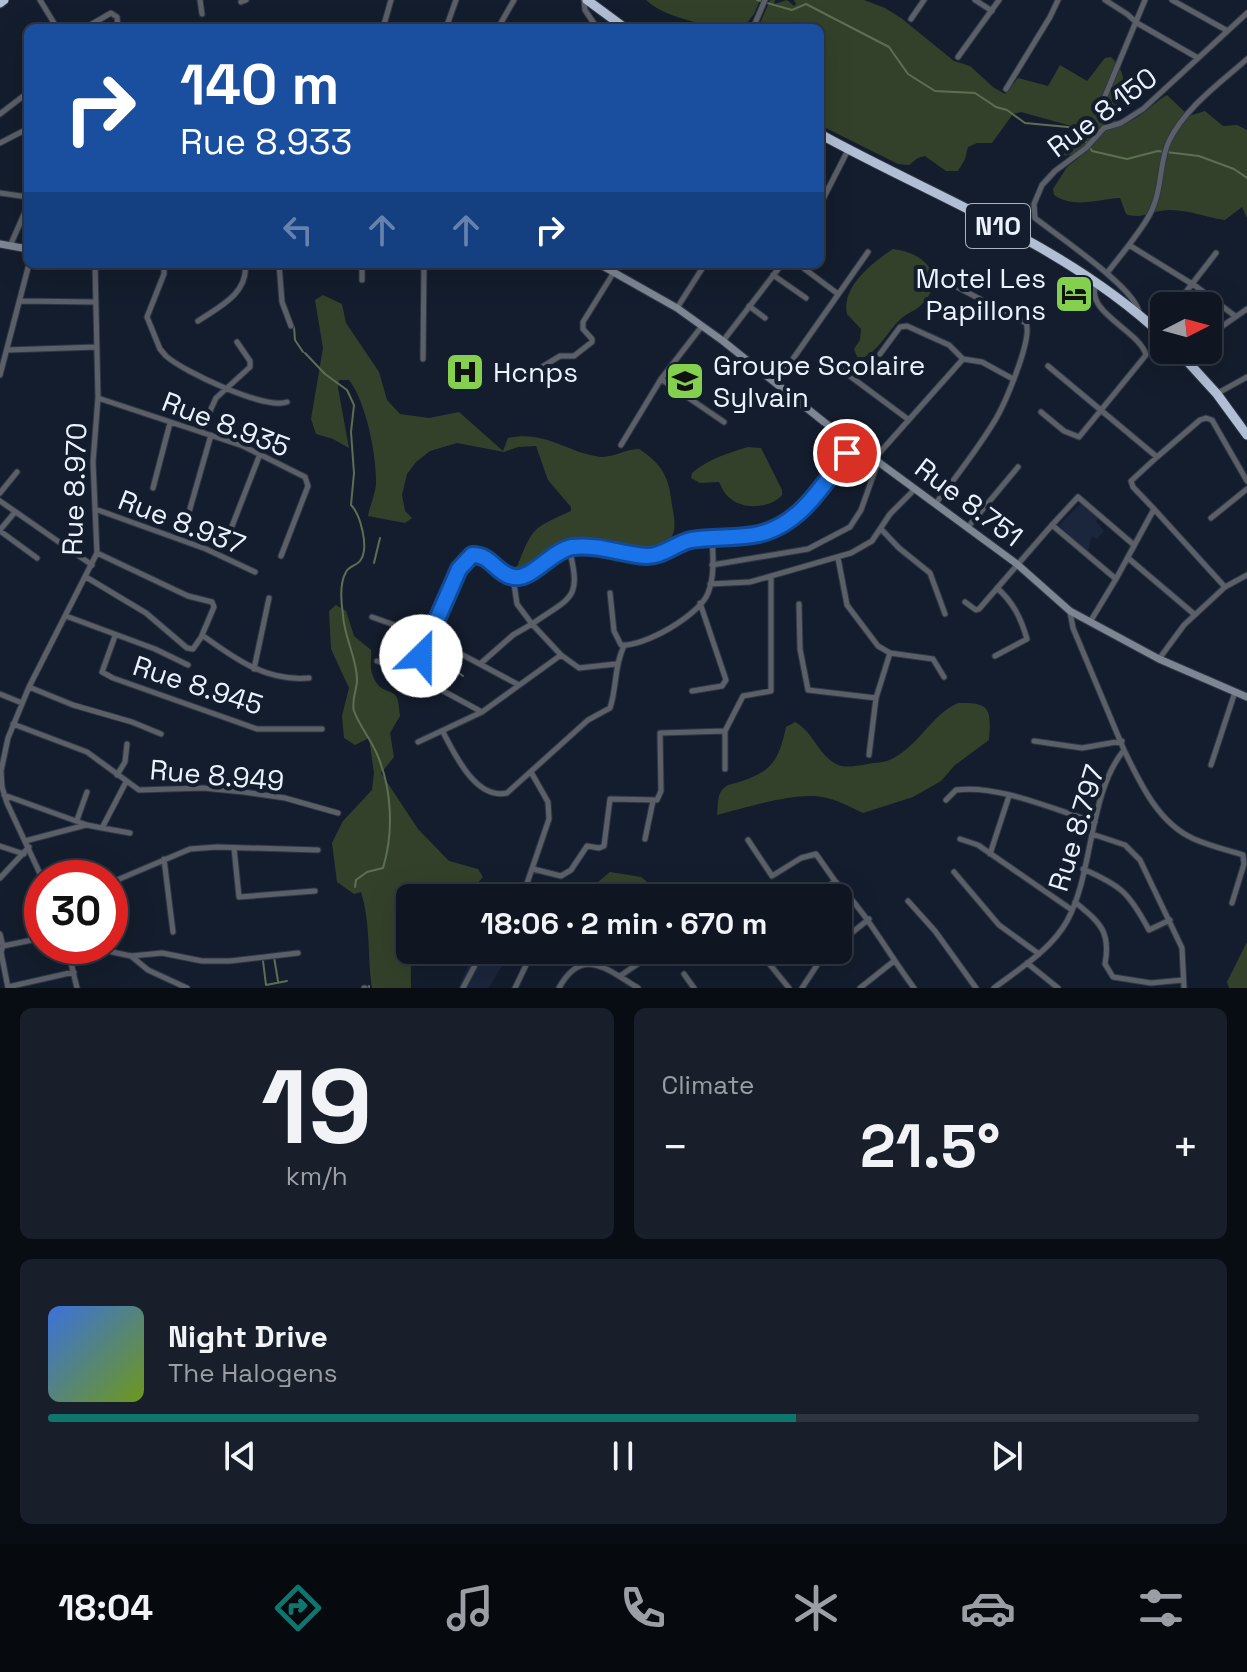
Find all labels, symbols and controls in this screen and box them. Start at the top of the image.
text: 140 m [180,49,339,120]
icon: right [48,56,152,160]
street label: Rue 8.150 [1040,59,1164,165]
text: Rue 8.933 [180,119,352,165]
road number: N10 [966,204,1030,248]
icon: left [276,208,320,252]
icon: ahead [360,208,404,252]
icon: ahead [444,208,488,252]
icon: right [528,208,572,252]
place label: Motel Les Papillons [915,260,1046,328]
hotel icon: Motel Les Papillons [1053,273,1095,315]
north arrow [1150,292,1222,364]
map controls [1150,292,1222,364]
place label: Groupe Scolaire Sylvain [713,347,925,415]
hospital icon: Hcnps [444,351,486,393]
place label: Hcnps [493,354,578,390]
school or university icon: Groupe Scolaire Sylvain [664,360,706,402]
street label: Rue 8.935 [157,383,295,465]
pin [813,419,881,487]
street label: Rue 8.970 [54,422,94,556]
icon: arrive [825,431,869,475]
street label: Rue 8.751 [908,450,1030,554]
street label: Rue 8.937 [113,481,251,563]
position arrow [379,614,463,698]
street label: Rue 8.945 [128,647,268,723]
street label: Rue 8.949 [148,751,286,799]
street label: Rue 8.797 [1040,760,1112,896]
speed limit sign: 30 [24,860,128,964]
text: 18:06 · 2 min · 670 m [481,904,767,943]
text: 19 [261,1041,372,1173]
text: Climate [662,1068,754,1102]
text: 21.5° [860,1108,1000,1185]
text: − [662,1119,689,1175]
text: + [1172,1119,1199,1175]
text: km/h [286,1159,348,1193]
text: Night Drive [168,1317,328,1356]
text: The Halogens [168,1356,337,1390]
icon: previous [218,1434,262,1478]
icon: pause [601,1434,645,1478]
icon: next [985,1434,1029,1478]
icon: directions [270,1580,326,1636]
icon: music [442,1580,498,1636]
icon: phone [615,1580,671,1636]
icon: climate [788,1580,844,1636]
icon: car [960,1580,1016,1636]
icon: filters [1133,1580,1189,1636]
text: 18:04 [58,1585,153,1631]

